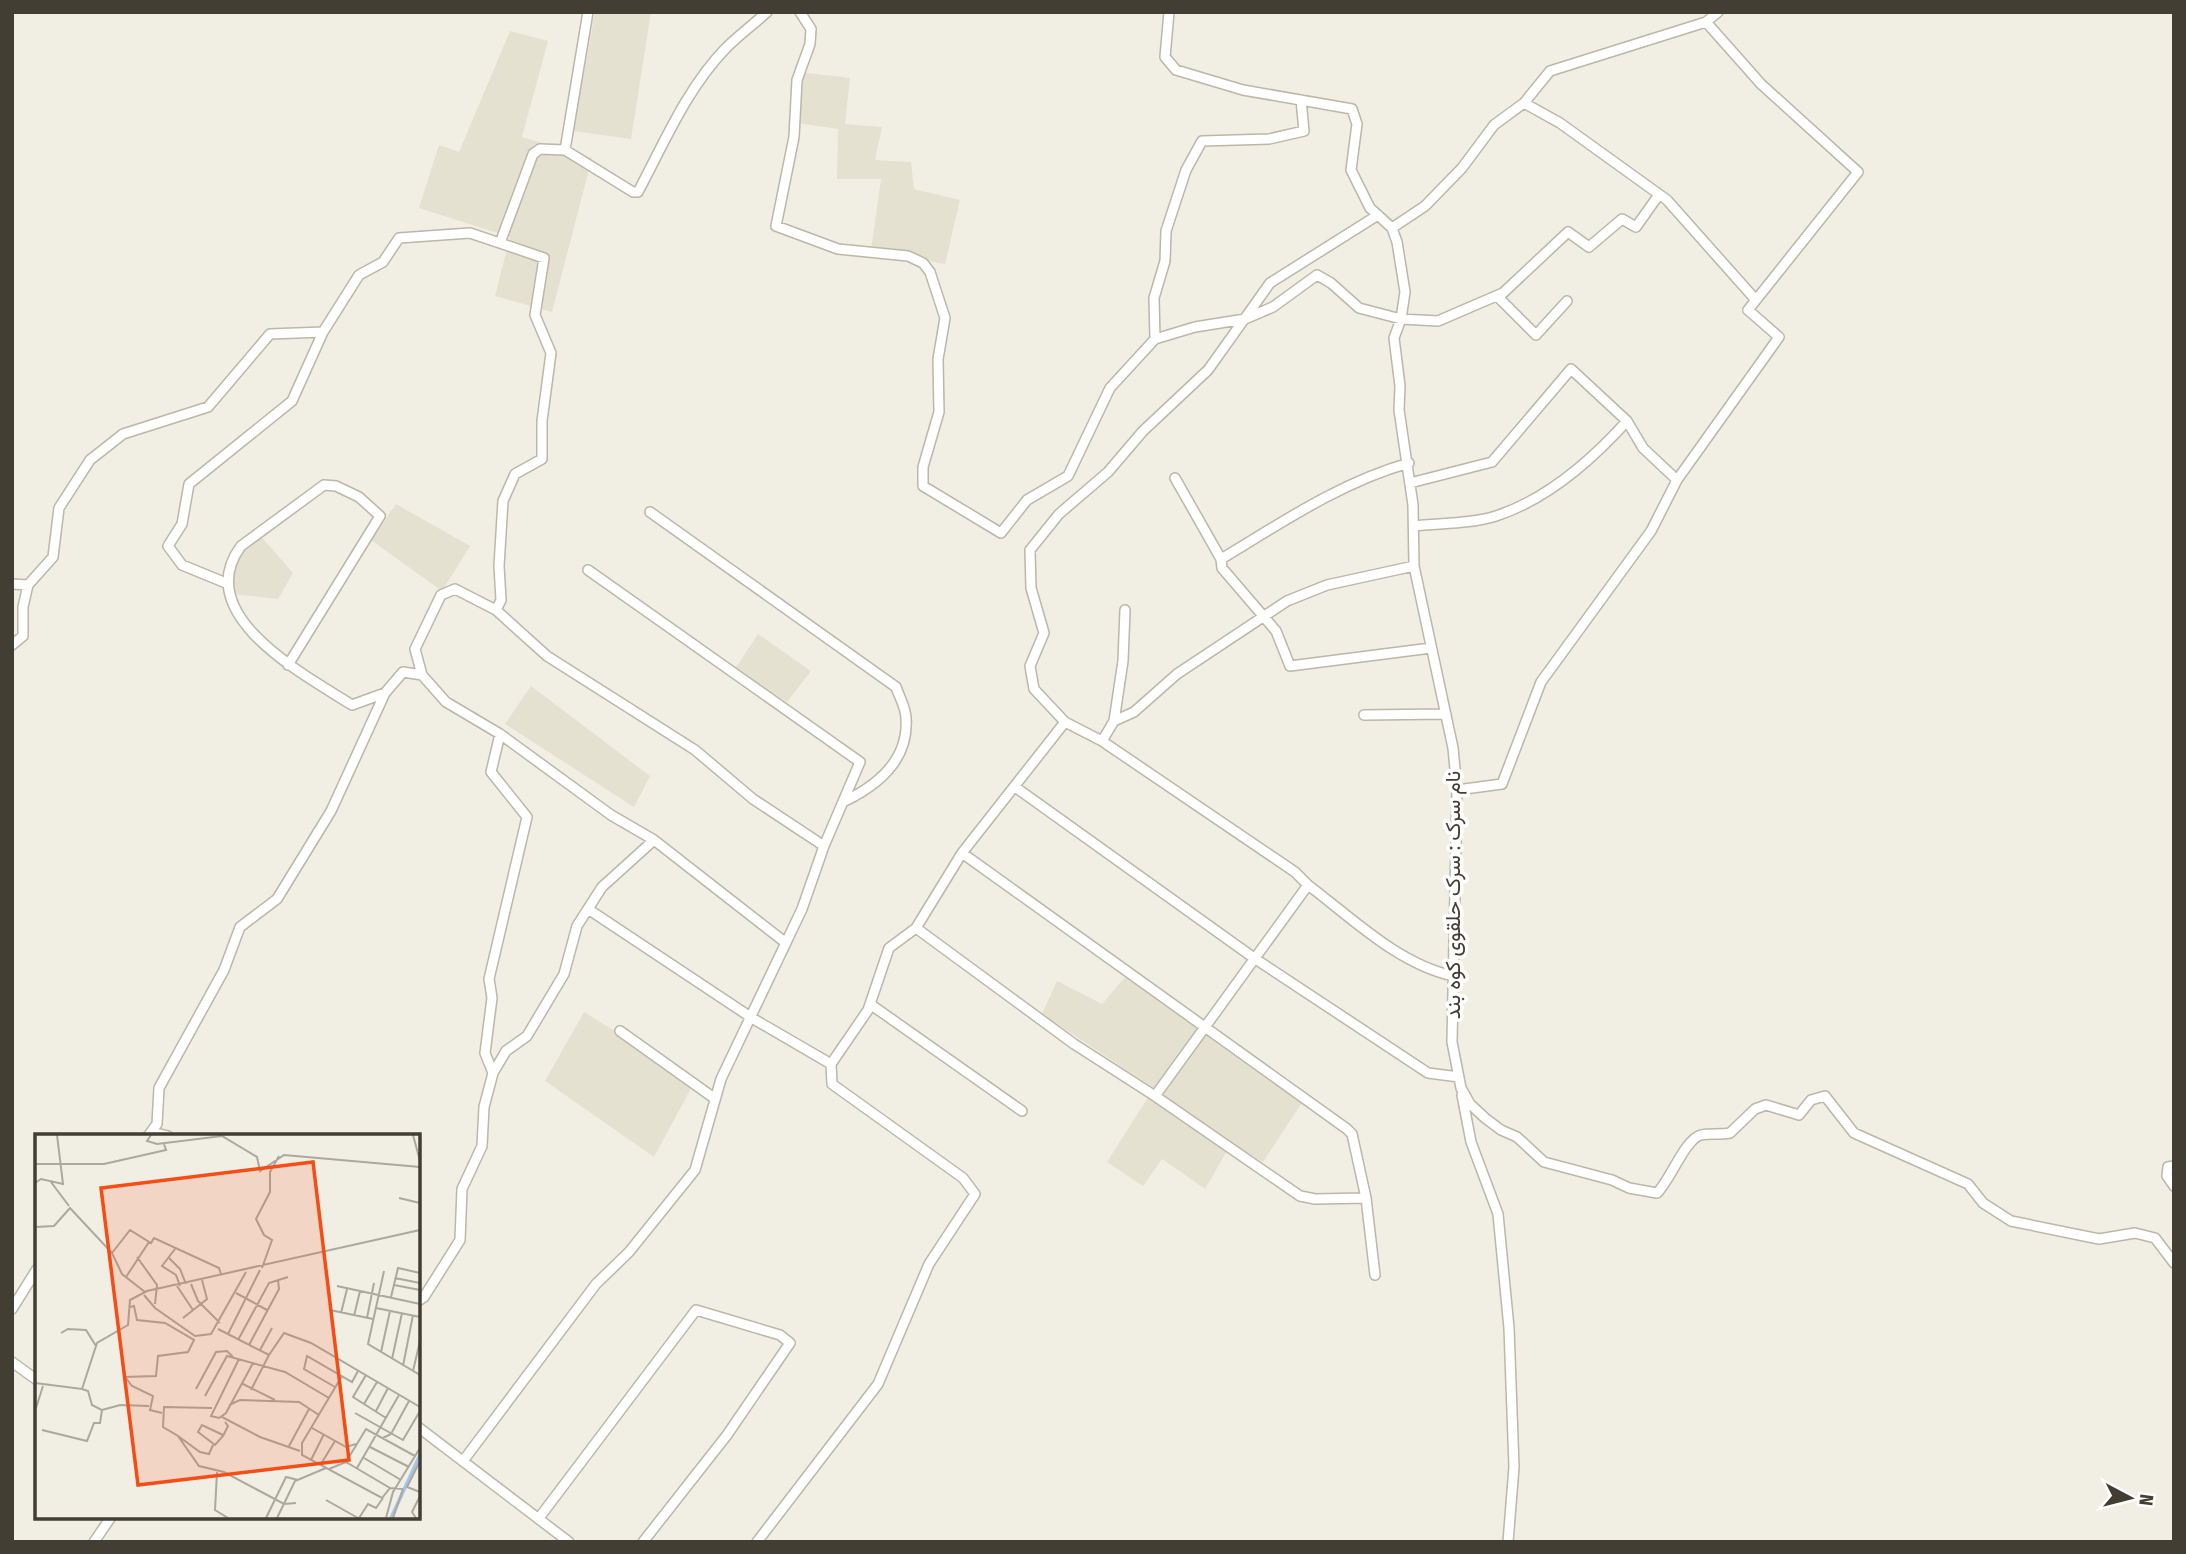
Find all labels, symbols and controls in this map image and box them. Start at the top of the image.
street label: نام سرک : سرک حلقوی کوه بند [1440,771,1467,1019]
inset map [35,1134,420,1519]
north arrow [2095,1463,2165,1533]
text: N [2134,1493,2158,1507]

